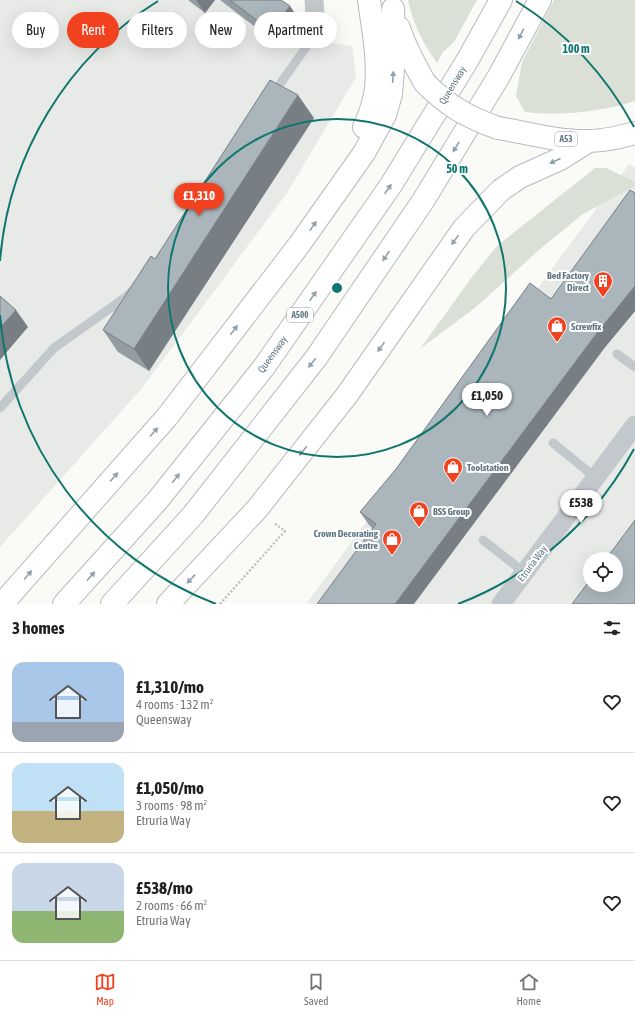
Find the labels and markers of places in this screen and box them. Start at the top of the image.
pin: £1,310 [166,183,232,217]
place label: Bed Factory Direct [547,270,590,293]
building icon: Bed Factory Direct [592,270,614,298]
centre of rings [330,281,344,295]
shop icon: Screwfix [546,315,568,343]
place label: Screwfix [571,321,601,332]
pin: £1,050 [454,383,520,417]
shop icon: Toolstation [442,456,464,484]
place label: Toolstation [467,462,509,473]
pin: £538 [557,490,605,524]
shop icon: BSS Group [408,500,430,528]
place label: BSS Group [433,506,470,517]
place label: Crown Decorating Centre [314,528,379,551]
shop icon: Crown Decorating Centre [381,528,403,556]

